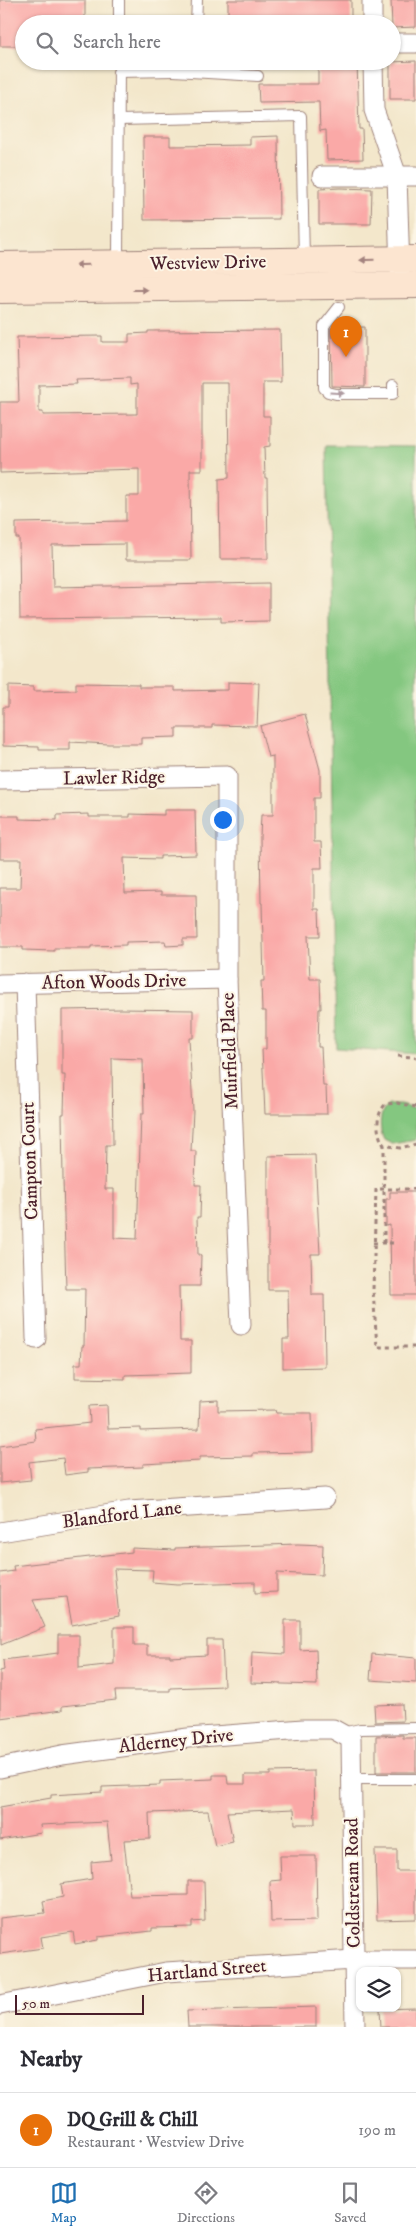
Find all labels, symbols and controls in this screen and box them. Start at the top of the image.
search box [15,15,401,70]
icon: search [33,29,61,57]
text: Search here [73,31,161,54]
street label: Westview Drive [149,250,267,276]
one-way arrow [359,256,375,264]
one-way arrow [74,261,90,269]
one-way arrow [132,286,148,294]
pin: 1 [330,316,362,357]
one-way arrow [329,389,345,397]
street label: Lawler Ridge [63,766,165,790]
your location [210,807,236,833]
street label: Afton Woods Drive [41,969,187,995]
street label: Muirfield Place [216,992,244,1110]
street label: Campton Court [16,1102,44,1220]
street label: Blandford Lane [61,1496,183,1534]
street label: Alderney Drive [117,1724,235,1758]
street label: Coldstream Road [340,1817,366,1948]
street label: Hartland Street [147,1954,267,1988]
map controls [356,1967,401,2012]
button: layers [356,1967,401,2012]
scale bar [15,1992,144,2015]
text: 50 m [22,1995,50,2013]
text: Nearby [20,2047,82,2073]
text: DQ Grill & Chill [67,2109,198,2132]
text: 1 [33,2120,39,2140]
text: 190 m [358,2120,396,2140]
text: Restaurant · Westview Drive [67,2132,244,2152]
tab: Map [50,2179,78,2227]
tab: Directions [177,2179,235,2227]
tab: Saved [334,2179,366,2227]

